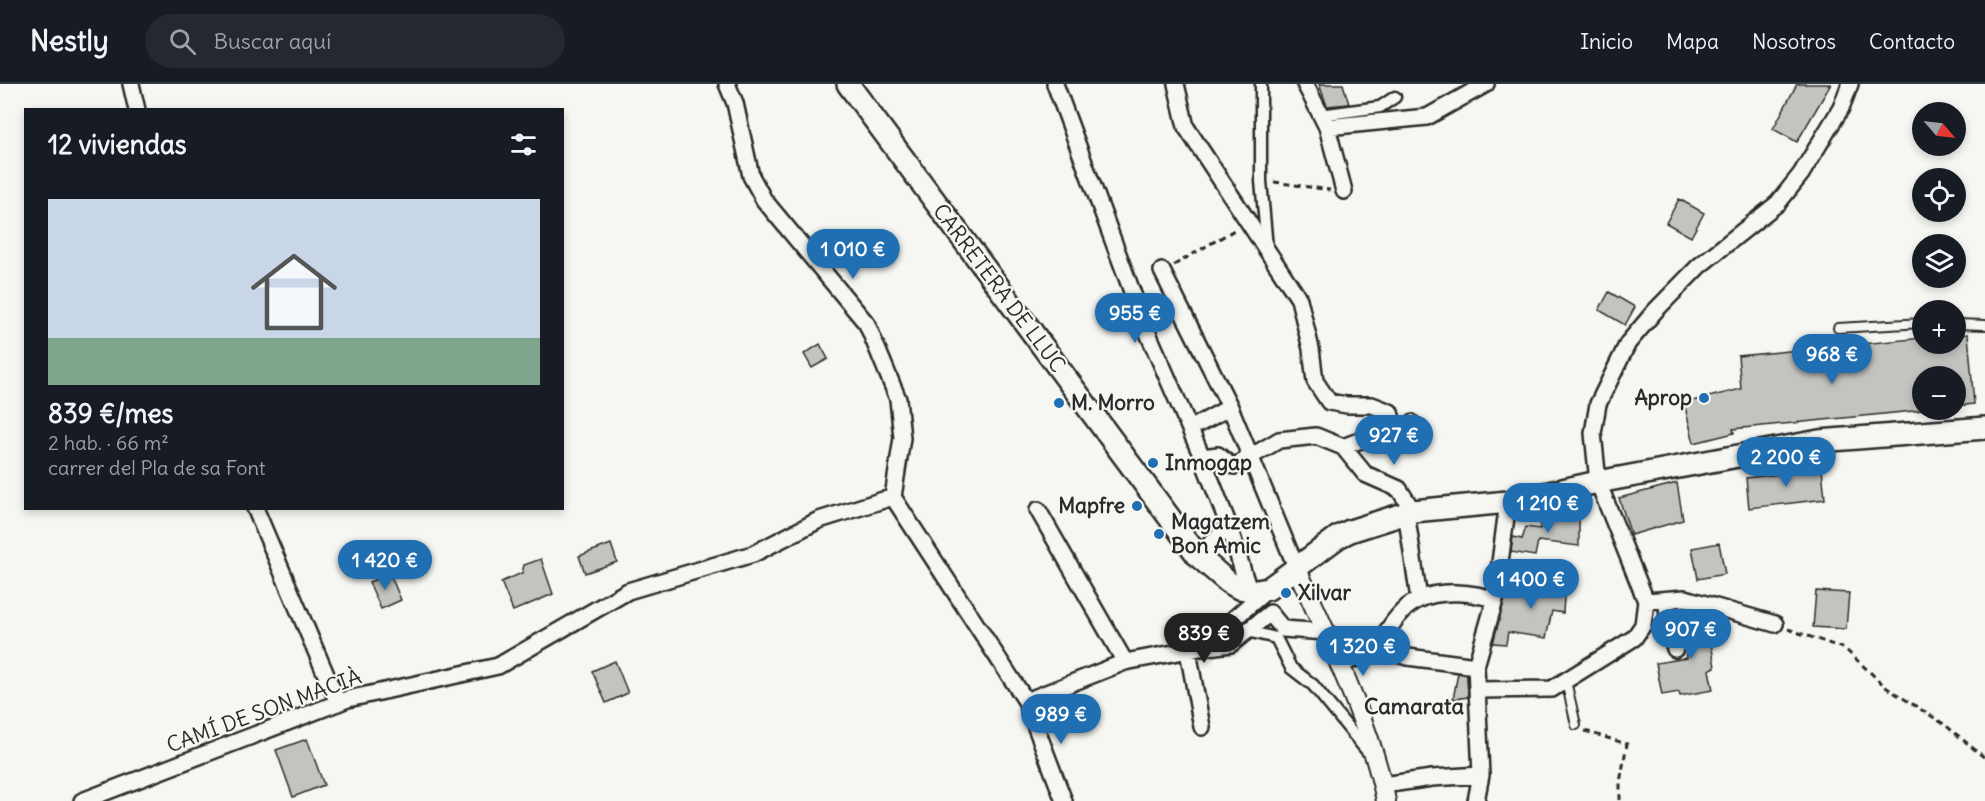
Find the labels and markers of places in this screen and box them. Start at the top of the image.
pin: 1 010 € [798,229,908,280]
pin: 955 € [1093,293,1177,344]
pin: 968 € [1790,334,1874,385]
place label: Aprop [1634,384,1692,411]
place label: M. Morro [1071,389,1155,416]
marker: Aprop [1697,391,1711,405]
marker: M. Morro [1052,396,1066,410]
pin: 927 € [1352,415,1436,466]
pin: 2 200 € [1731,437,1841,488]
place label: Inmogap [1165,449,1252,476]
marker: Inmogap [1146,456,1160,470]
pin: 1 210 € [1493,483,1603,534]
place label: Mapfre [1058,492,1125,519]
marker: Mapfre [1130,499,1144,513]
place label: Magatzem Bon Amic [1171,508,1271,559]
marker: Magatzem Bon Amic [1152,527,1166,541]
pin: 1 420 € [330,540,440,591]
pin: 1 400 € [1476,559,1586,610]
place label: Xilvar [1298,579,1352,606]
marker: Xilvar [1279,586,1293,600]
pin: 907 € [1649,609,1733,660]
pin: 839 € [1162,613,1246,664]
pin: 1 320 € [1308,626,1418,677]
pin: 989 € [1019,694,1103,745]

